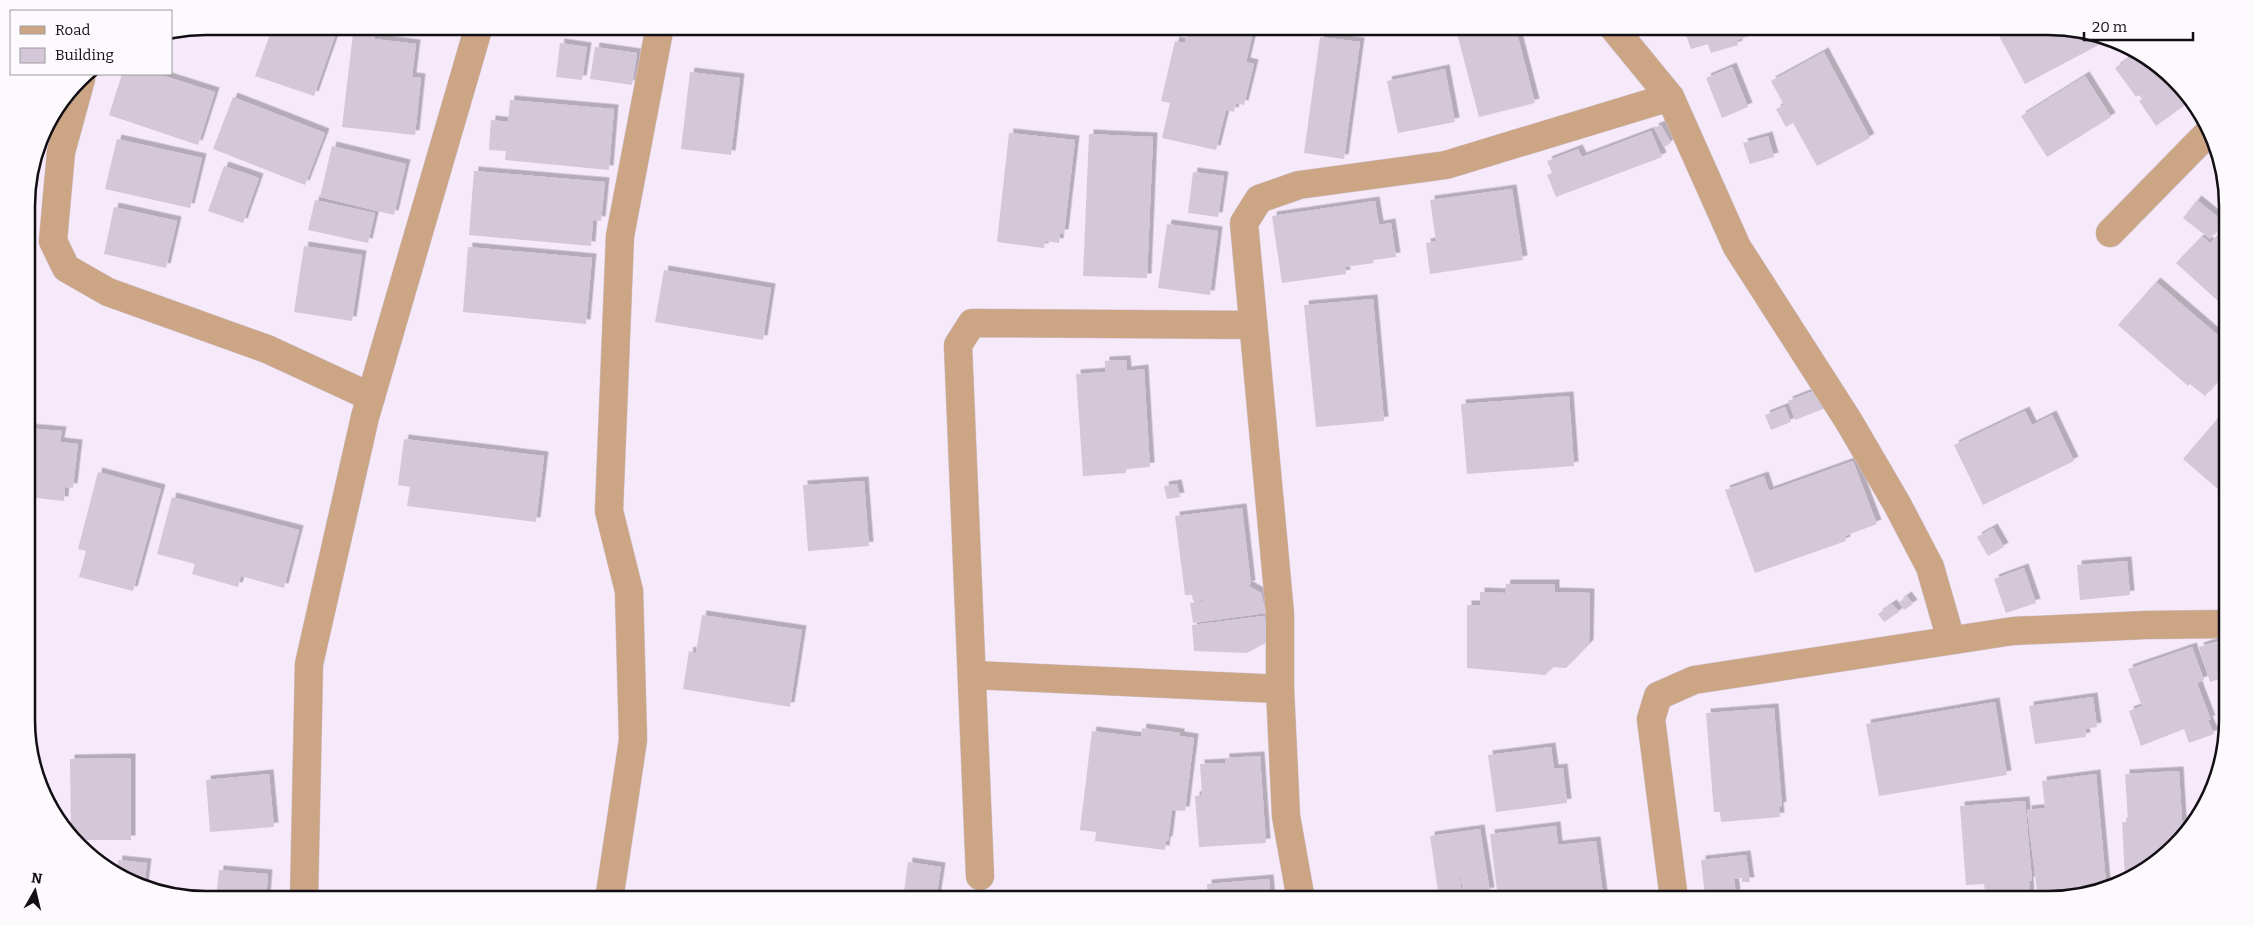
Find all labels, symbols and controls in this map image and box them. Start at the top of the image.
legend [10,10,172,75]
scale bar [2084,10,2193,42]
text: 20 m [2092,18,2128,36]
text: Road [55,21,90,39]
text: Building [55,46,114,64]
north arrow [10,866,60,916]
text: N [30,869,43,888]

